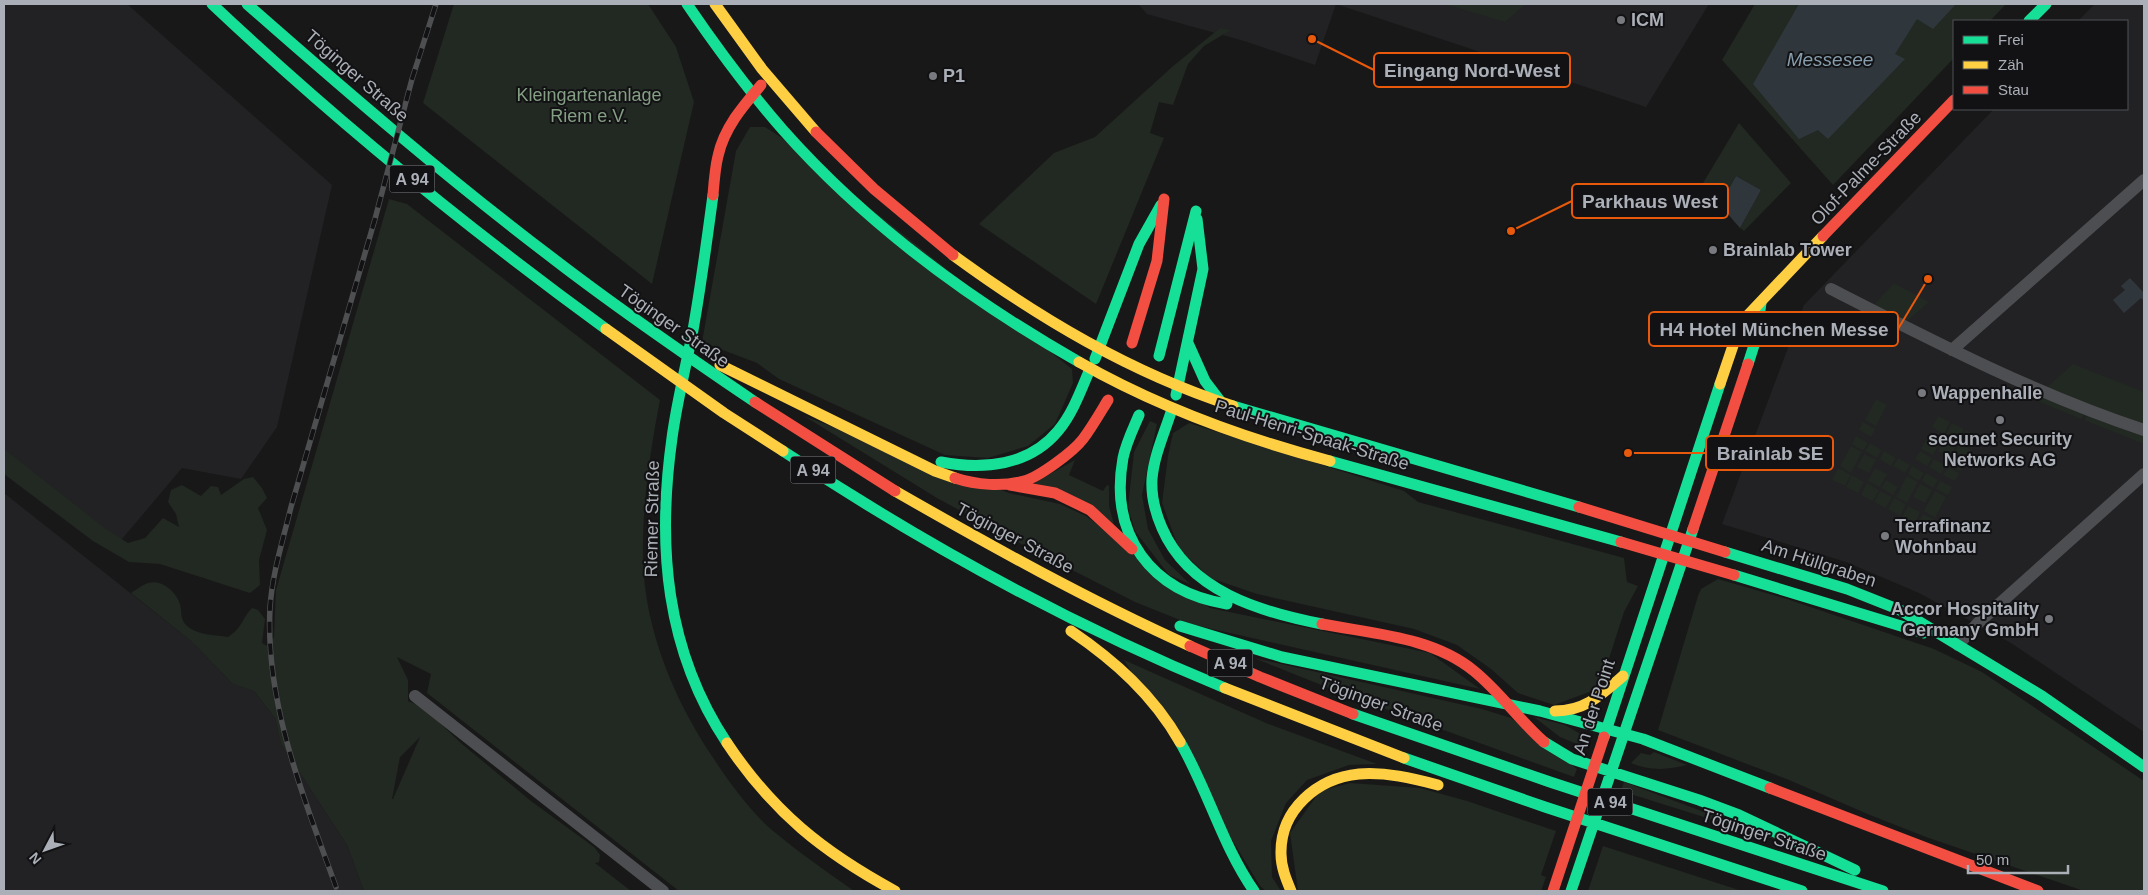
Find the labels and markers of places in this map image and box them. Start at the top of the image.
place label: ICM [1631,10,1664,30]
marker: ICM [1615,14,1627,26]
callout: Eingang Nord-West [1374,53,1570,87]
place label: P1 [943,66,965,86]
marker: P1 [927,70,939,82]
callout: Parkhaus West [1572,184,1728,218]
place label: Brainlab Tower [1723,240,1852,260]
marker: Brainlab Tower [1707,244,1719,256]
callout: H4 Hotel München Messe [1649,312,1898,346]
place label: Wappenhalle [1932,383,2042,403]
marker: Wappenhalle [1916,387,1928,399]
marker: secunet Security Networks AG [1994,414,2006,426]
place label: secunet Security Networks AG [1928,429,2072,470]
callout: Brainlab SE [1706,436,1833,470]
place label: Terrafinanz Wohnbau [1895,516,1991,557]
marker: Terrafinanz Wohnbau [1879,530,1891,542]
place label: Accor Hospitality Germany GmbH [1891,599,2039,640]
marker: Accor Hospitality Germany GmbH [2043,613,2055,625]

